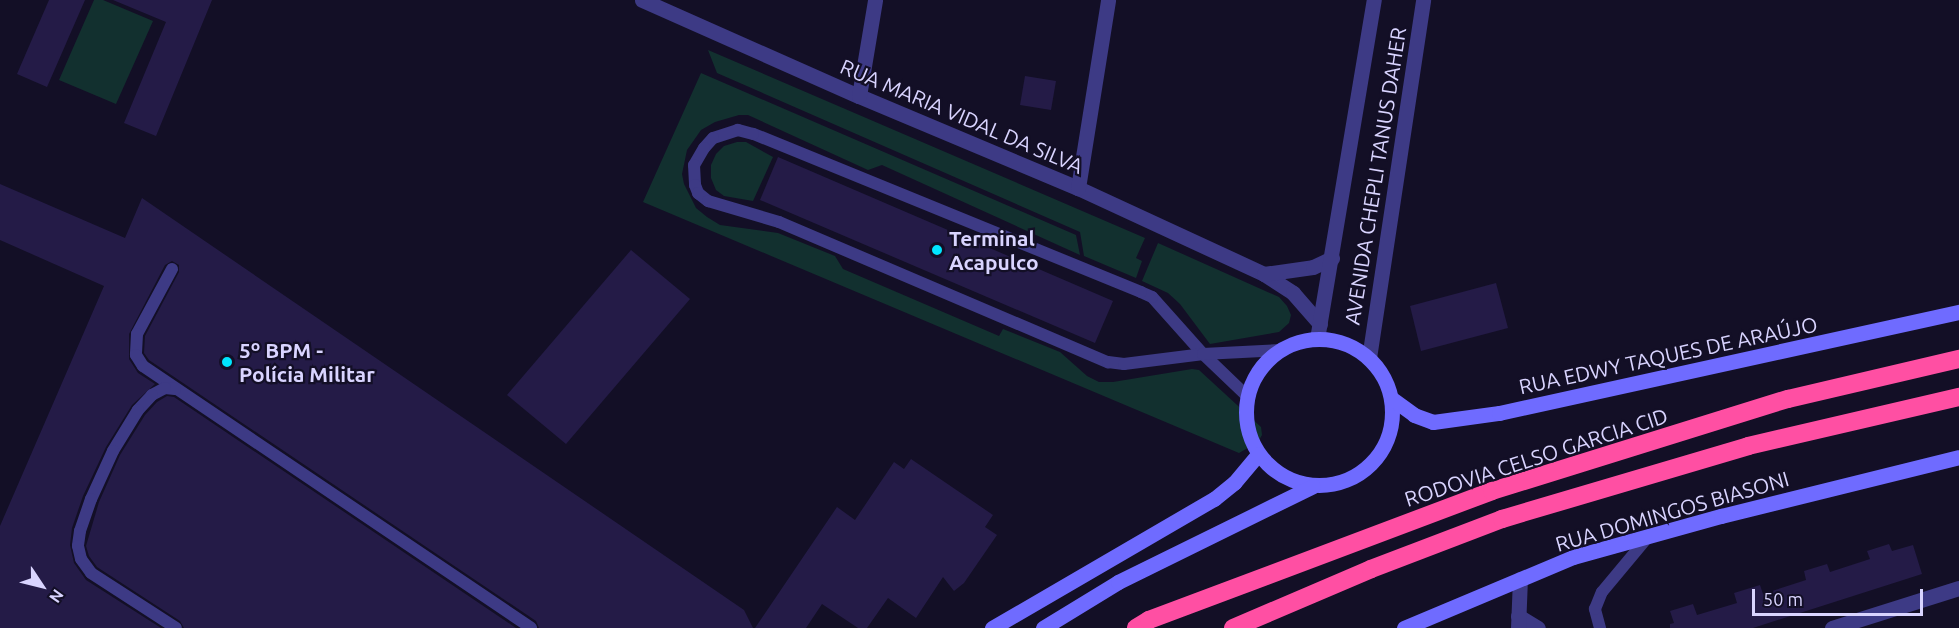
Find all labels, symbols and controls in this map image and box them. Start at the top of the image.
street label: AVENIDA CHEPLI TANUS DAHER [1339,25,1411,327]
street label: RUA MARIA VIDAL DA SILVA [837,53,1087,179]
place label: Terminal Acapulco [949,225,1039,275]
marker: Terminal Acapulco [930,243,944,257]
street label: RUA EDWY TAQUES DE ARAÚJO [1516,311,1820,399]
place label: 5º BPM - Polícia Militar [239,337,375,387]
marker: 5º BPM - Polícia Militar [220,355,234,369]
street label: RODOVIA CELSO GARCIA CID [1401,402,1671,512]
street label: RUA DOMINGOS BIASONI [1552,466,1792,556]
north arrow [12,556,72,616]
scale bar [1755,577,1926,615]
text: N [46,586,68,606]
text: 50 m [1763,589,1803,609]

